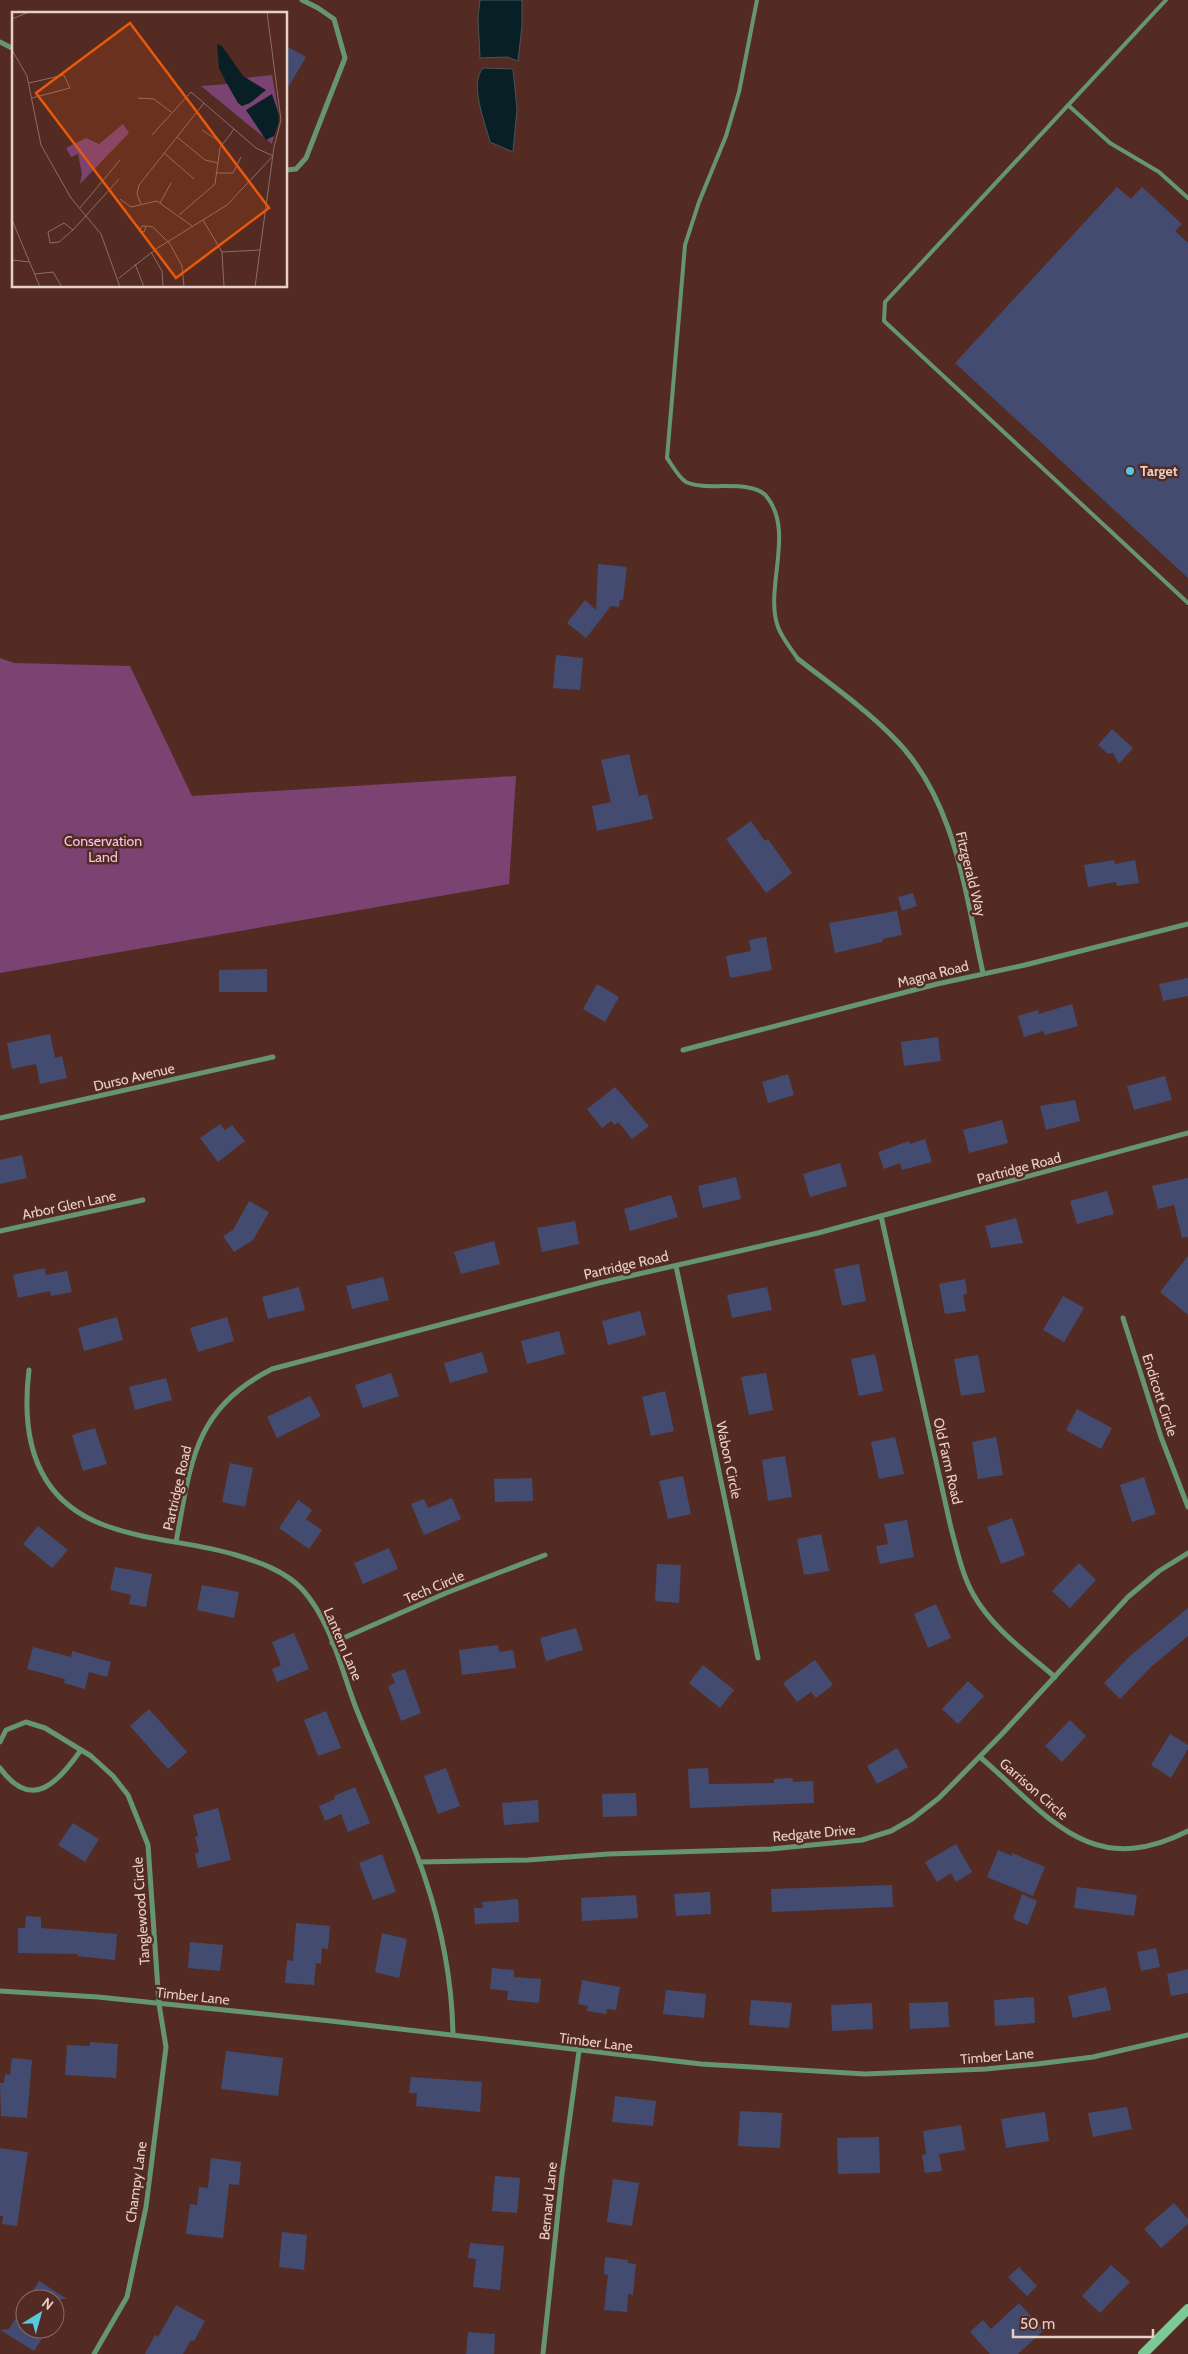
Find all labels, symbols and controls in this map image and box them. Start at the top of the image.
inset map [12,12,288,288]
place label: Target [1140,462,1178,480]
marker: Target [1124,465,1136,477]
street label: Fitzgerald Way [952,830,990,918]
park label: Conservation Land [64,832,142,866]
street label: Magna Road [895,956,971,992]
street label: Durso Avenue [92,1059,176,1095]
street label: Partridge Road [975,1148,1063,1188]
street label: Arbor Glen Lane [20,1186,118,1224]
street label: Partridge Road [582,1247,670,1283]
street label: Endicott Circle [1138,1351,1182,1439]
street label: Old Farm Road [929,1416,967,1506]
street label: Wabon Circle [712,1420,746,1500]
street label: Partridge Road [159,1444,195,1532]
street label: Tech Circle [401,1566,467,1608]
street label: Lantern Lane [320,1605,366,1683]
street label: Garrison Circle [996,1754,1072,1824]
street label: Redgate Drive [772,1820,856,1846]
street label: Tanglewood Circle [128,1857,154,1965]
street label: Timber Lane [155,1983,231,2009]
street label: Timber Lane [558,2029,634,2055]
street label: Timber Lane [959,2044,1035,2068]
street label: Champy Lane [121,2140,151,2224]
street label: Bernard Lane [535,2161,561,2241]
north arrow [15,2289,65,2339]
text: N [38,2293,57,2314]
scale bar [1013,2306,1153,2338]
text: 50 m [1020,2315,1055,2333]

